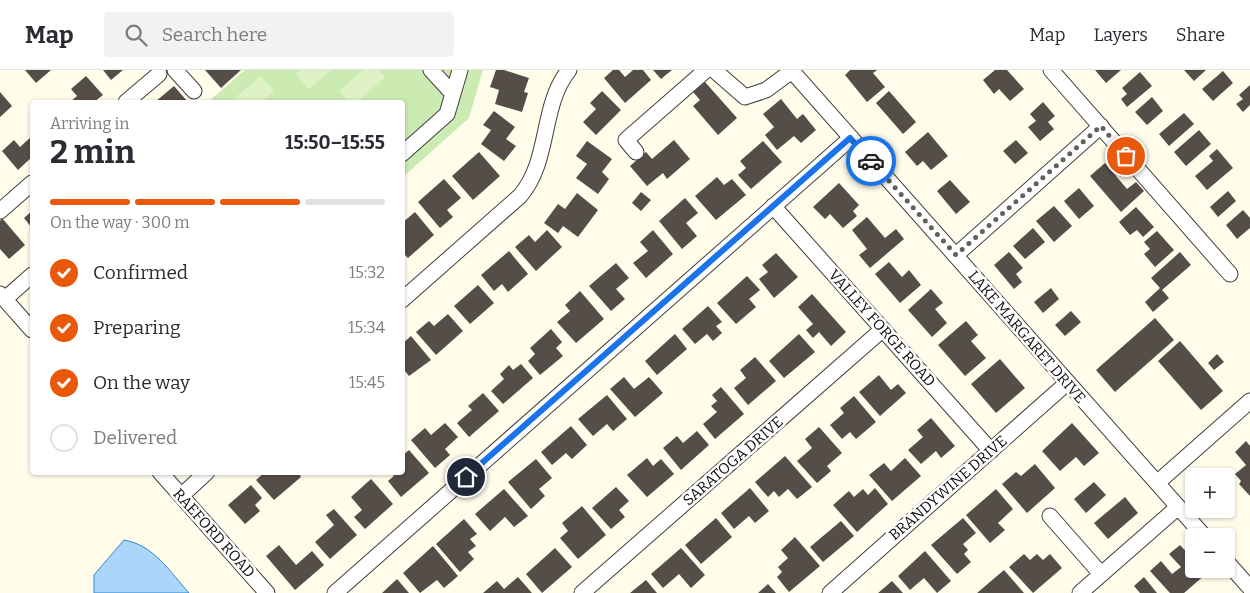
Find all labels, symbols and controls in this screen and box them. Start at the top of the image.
search box [104,12,454,57]
text: Map [25,21,74,49]
icon: search [122,21,150,49]
text: Search here [162,23,267,46]
text: Map [1029,24,1065,46]
text: Layers [1093,24,1148,46]
text: Share [1176,24,1225,46]
text: Arriving in [50,114,129,133]
text: 15:50–15:55 [285,131,385,154]
text: 2 min [50,133,135,171]
pin [1105,135,1147,177]
courier [846,136,896,186]
icon: bag [1112,142,1140,170]
icon: car [857,147,885,175]
text: On the way · 300 m [50,213,190,232]
icon: check [50,259,78,287]
text: Confirmed [93,261,188,284]
text: 15:32 [349,263,385,282]
street label: VALLEY FORGE ROAD [825,266,939,390]
street label: LAKE MARGARET DRIVE [965,267,1089,407]
icon: check [50,314,78,342]
text: Preparing [93,316,181,339]
text: 15:34 [348,318,385,337]
icon: check [50,369,78,397]
text: On the way [93,371,190,394]
text: 15:45 [349,373,385,392]
street label: SARATOGA DRIVE [679,413,787,509]
text: Delivered [93,426,177,449]
street label: BRANDYWINE DRIVE [885,432,1011,544]
pin [445,456,487,498]
icon: home [452,463,480,491]
map controls [1185,468,1235,578]
button: + [1185,468,1235,518]
street label: RAEFORD ROAD [169,485,259,581]
button: − [1185,528,1235,578]

